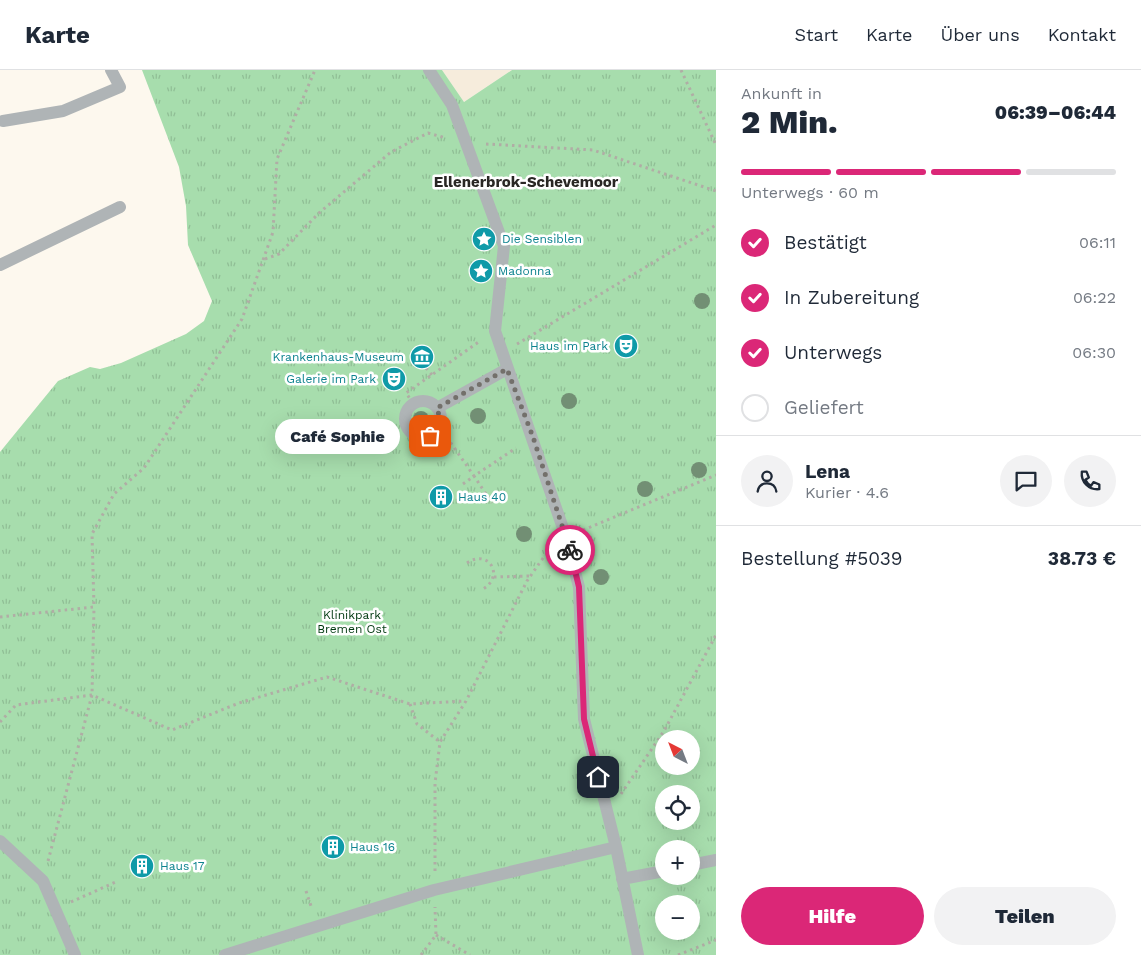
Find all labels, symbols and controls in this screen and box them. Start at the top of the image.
text: Karte [25,21,90,49]
text: Start [794,24,838,45]
text: Karte [866,24,913,45]
text: Über uns [941,24,1020,45]
text: Kontakt [1048,24,1116,45]
text: Ankunft in [741,84,822,103]
text: 06:39–06:44 [995,101,1116,124]
text: 2 Min. [741,103,838,141]
district label: Ellenerbrok-Schevemoor [434,173,619,191]
text: Unterwegs · 60 m [741,183,879,202]
place icon: Die Sensiblen [471,226,497,252]
icon: check [741,229,769,257]
text: Bestätigt [784,231,867,254]
place label: Die Sensiblen [502,232,582,246]
text: 06:11 [1079,233,1116,252]
place icon: Madonna [468,258,494,284]
place label: Madonna [498,264,552,278]
icon: check [741,284,769,312]
text: In Zubereitung [784,286,919,309]
text: 06:22 [1073,288,1116,307]
theatre icon: Haus im Park [613,333,639,359]
place label: Haus im Park [530,339,608,353]
icon: check [741,339,769,367]
text: Unterwegs [784,341,882,364]
text: 06:30 [1072,343,1116,362]
museum icon: Krankenhaus-Museum [409,344,435,370]
place label: Krankenhaus-Museum [273,350,404,364]
theatre icon: Galerie im Park [381,366,407,392]
place label: Galerie im Park [286,372,376,386]
text: Geliefert [784,396,864,419]
pin [409,415,451,457]
callout: Café Sophie [275,418,400,454]
icon: bag [416,422,444,450]
text: Café Sophie [290,427,385,446]
button: person [741,455,793,507]
button: chat [1000,455,1052,507]
button: phone [1064,455,1116,507]
text: Lena [805,460,850,483]
text: Kurier · 4.6 [805,483,889,502]
building icon: Haus 40 [428,484,454,510]
place label: Haus 40 [458,490,506,504]
courier [545,525,595,575]
icon: bike [556,536,584,564]
text: Bestellung #5039 [741,547,902,570]
text: 38.73 € [1048,547,1116,570]
park label: Klinikpark Bremen Ost [317,608,387,636]
north arrow [655,730,700,775]
map controls [655,730,700,940]
pin [577,756,619,798]
icon: home [584,763,612,791]
button: locate [655,785,700,830]
building icon: Haus 16 [320,834,346,860]
place label: Haus 16 [350,840,395,854]
button: + [655,840,700,885]
building icon: Haus 17 [129,853,155,879]
place label: Haus 17 [160,859,205,873]
button: Hilfe [741,887,924,945]
button: Teilen [934,887,1116,945]
button: − [655,895,700,940]

